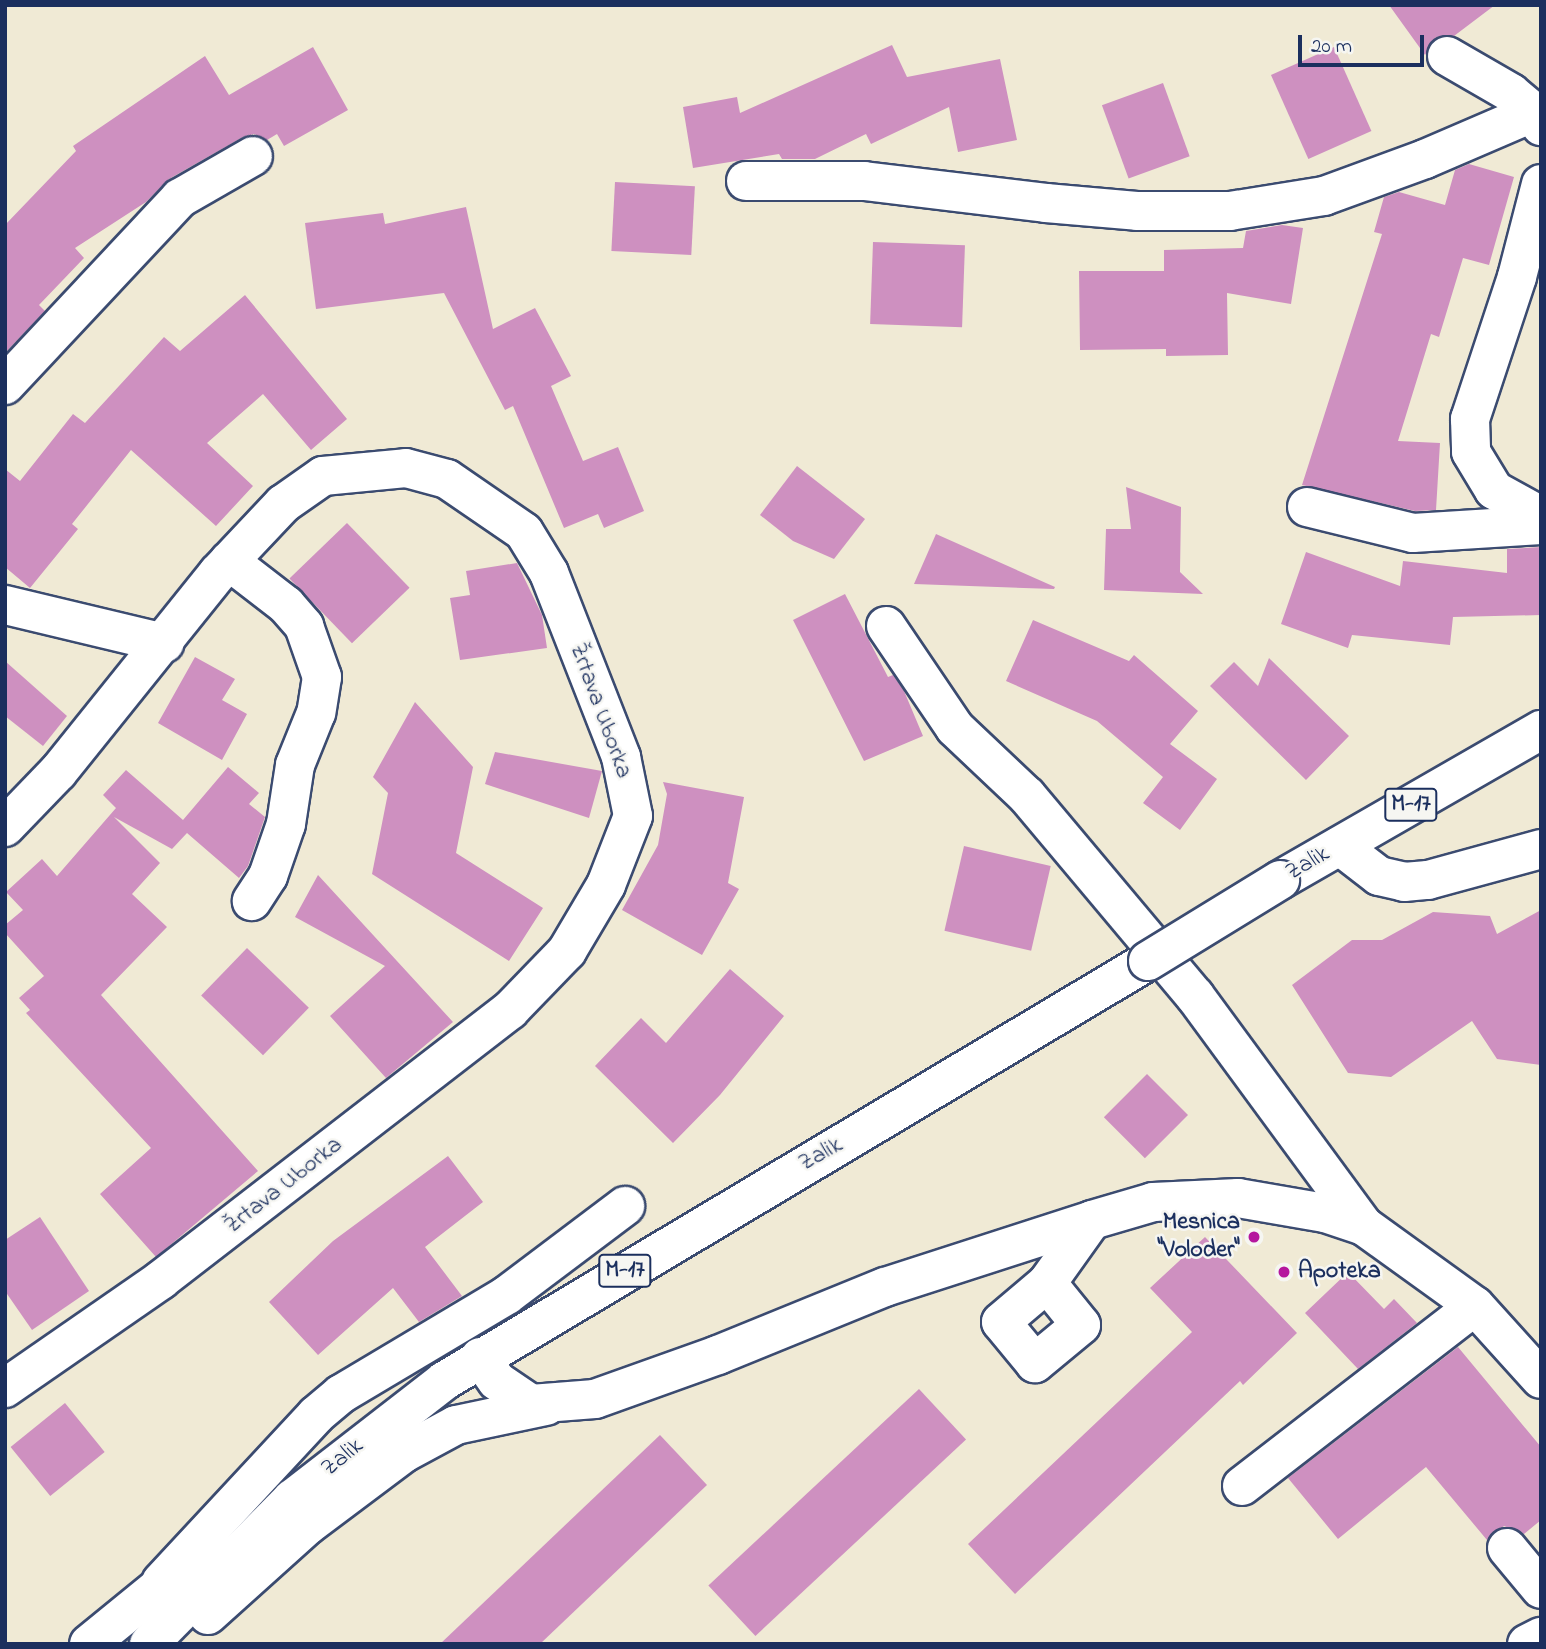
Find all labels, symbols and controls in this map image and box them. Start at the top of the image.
scale bar [1301,21,1427,65]
text: 20 m [1311,32,1352,62]
street label: Žrtava Uborka [562,640,638,782]
road number: M-17 [1383,786,1439,824]
street label: Zalik [1281,840,1335,888]
street label: Žrtava Uborka [219,1131,349,1241]
street label: Zalik [794,1131,848,1179]
place label: Mesnica "Voloder" [1157,1209,1240,1265]
marker: Mesnica "Voloder" [1246,1229,1262,1245]
road number: M-17 [597,1252,653,1290]
place label: Apoteka [1298,1258,1381,1286]
marker: Apoteka [1276,1264,1292,1280]
street label: Zalik [316,1433,370,1483]

